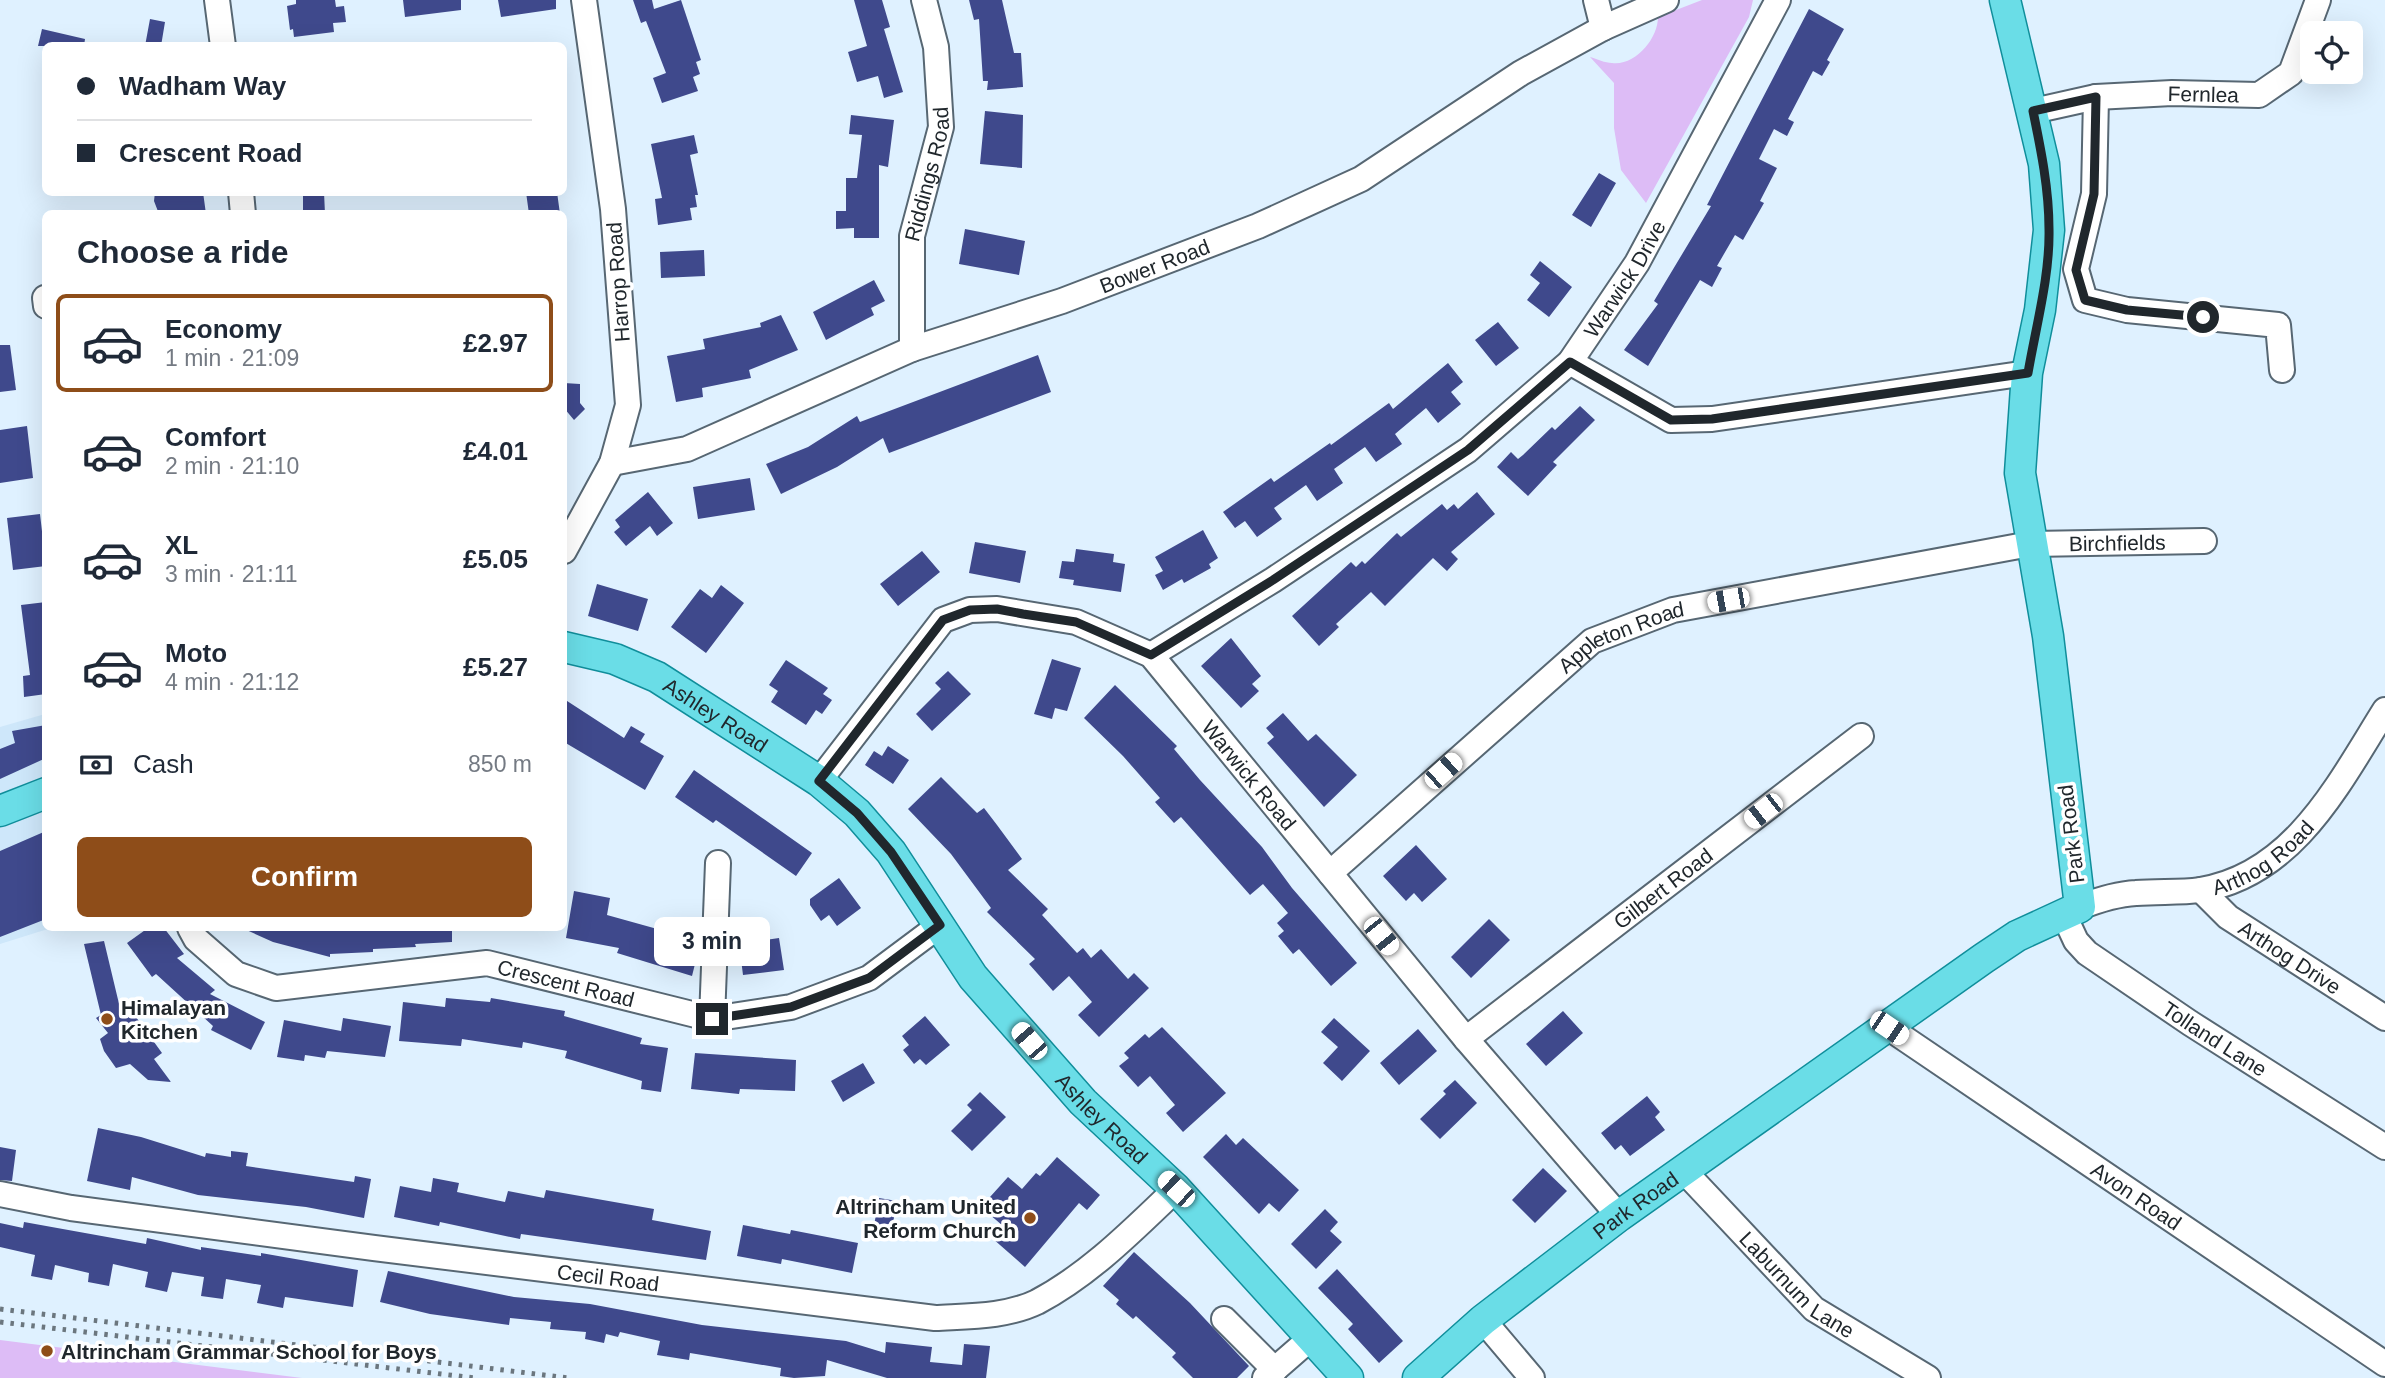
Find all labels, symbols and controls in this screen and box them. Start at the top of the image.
map controls [2300,21,2363,84]
button: locate [2300,21,2363,84]
text: Wadham Way [119,71,286,101]
street label: Fernlea [2167,81,2240,106]
street label: Riddings Road [900,106,953,244]
text: Crescent Road [119,138,303,168]
street label: Warwick Drive [1579,216,1669,341]
street label: Harrop Road [602,221,634,343]
text: Choose a ride [77,234,289,270]
street label: Bower Road [1096,234,1213,297]
route start [2187,301,2219,333]
icon: car [81,312,144,375]
text: Economy [165,314,282,344]
text: £2.97 [463,328,528,358]
text: 1 min · 21:09 [165,345,299,371]
icon: car [81,420,144,483]
text: Comfort [165,422,266,452]
text: £4.01 [463,436,528,466]
text: 2 min · 21:10 [165,453,299,479]
icon: car [81,528,144,591]
text: XL [165,530,198,560]
street label: Birchfields [2069,530,2166,555]
text: £5.05 [463,544,528,574]
text: 3 min · 21:11 [165,561,298,587]
car [1706,586,1751,614]
street label: Appleton Road [1553,597,1686,677]
icon: car [81,636,144,699]
text: Moto [165,638,227,668]
text: £5.27 [463,652,528,682]
text: 4 min · 21:12 [165,669,299,695]
street label: Ashley Road [659,673,772,757]
street label: Warwick Road [1198,715,1301,834]
icon: cash [77,746,115,784]
text: Cash [133,749,194,779]
car [1421,749,1466,793]
text: 850 m [468,751,532,777]
street label: Park Road [2054,783,2088,885]
car [1740,790,1787,832]
street label: Arthog Road [2210,816,2318,899]
button: Confirm [77,837,532,917]
street label: Gilbert Road [1609,843,1717,933]
car [1360,913,1403,959]
street label: Arthog Drive [2235,916,2345,998]
callout: 3 min [654,918,770,967]
text: 3 min [682,928,742,954]
street label: Crescent Road [495,955,637,1011]
place label: Himalayan Kitchen [121,996,226,1043]
street label: Tolland Lane [2158,996,2271,1080]
route end [696,1003,728,1035]
car [1866,1008,1913,1048]
marker: Himalayan Kitchen [99,1011,115,1027]
car [1008,1018,1051,1064]
street label: Ashley Road [1052,1068,1153,1168]
street label: Avon Road [2087,1157,2186,1234]
car [1154,1167,1199,1211]
street label: Park Road [1588,1167,1682,1243]
place label: Altrincham United Reform Church [835,1195,1016,1242]
marker: Altrincham United Reform Church [1022,1210,1038,1226]
street label: Laburnum Lane [1736,1227,1858,1342]
street label: Cecil Road [556,1259,661,1295]
place label: Altrincham Grammar School for Boys [61,1340,437,1363]
marker: Altrincham Grammar School for Boys [39,1343,55,1359]

